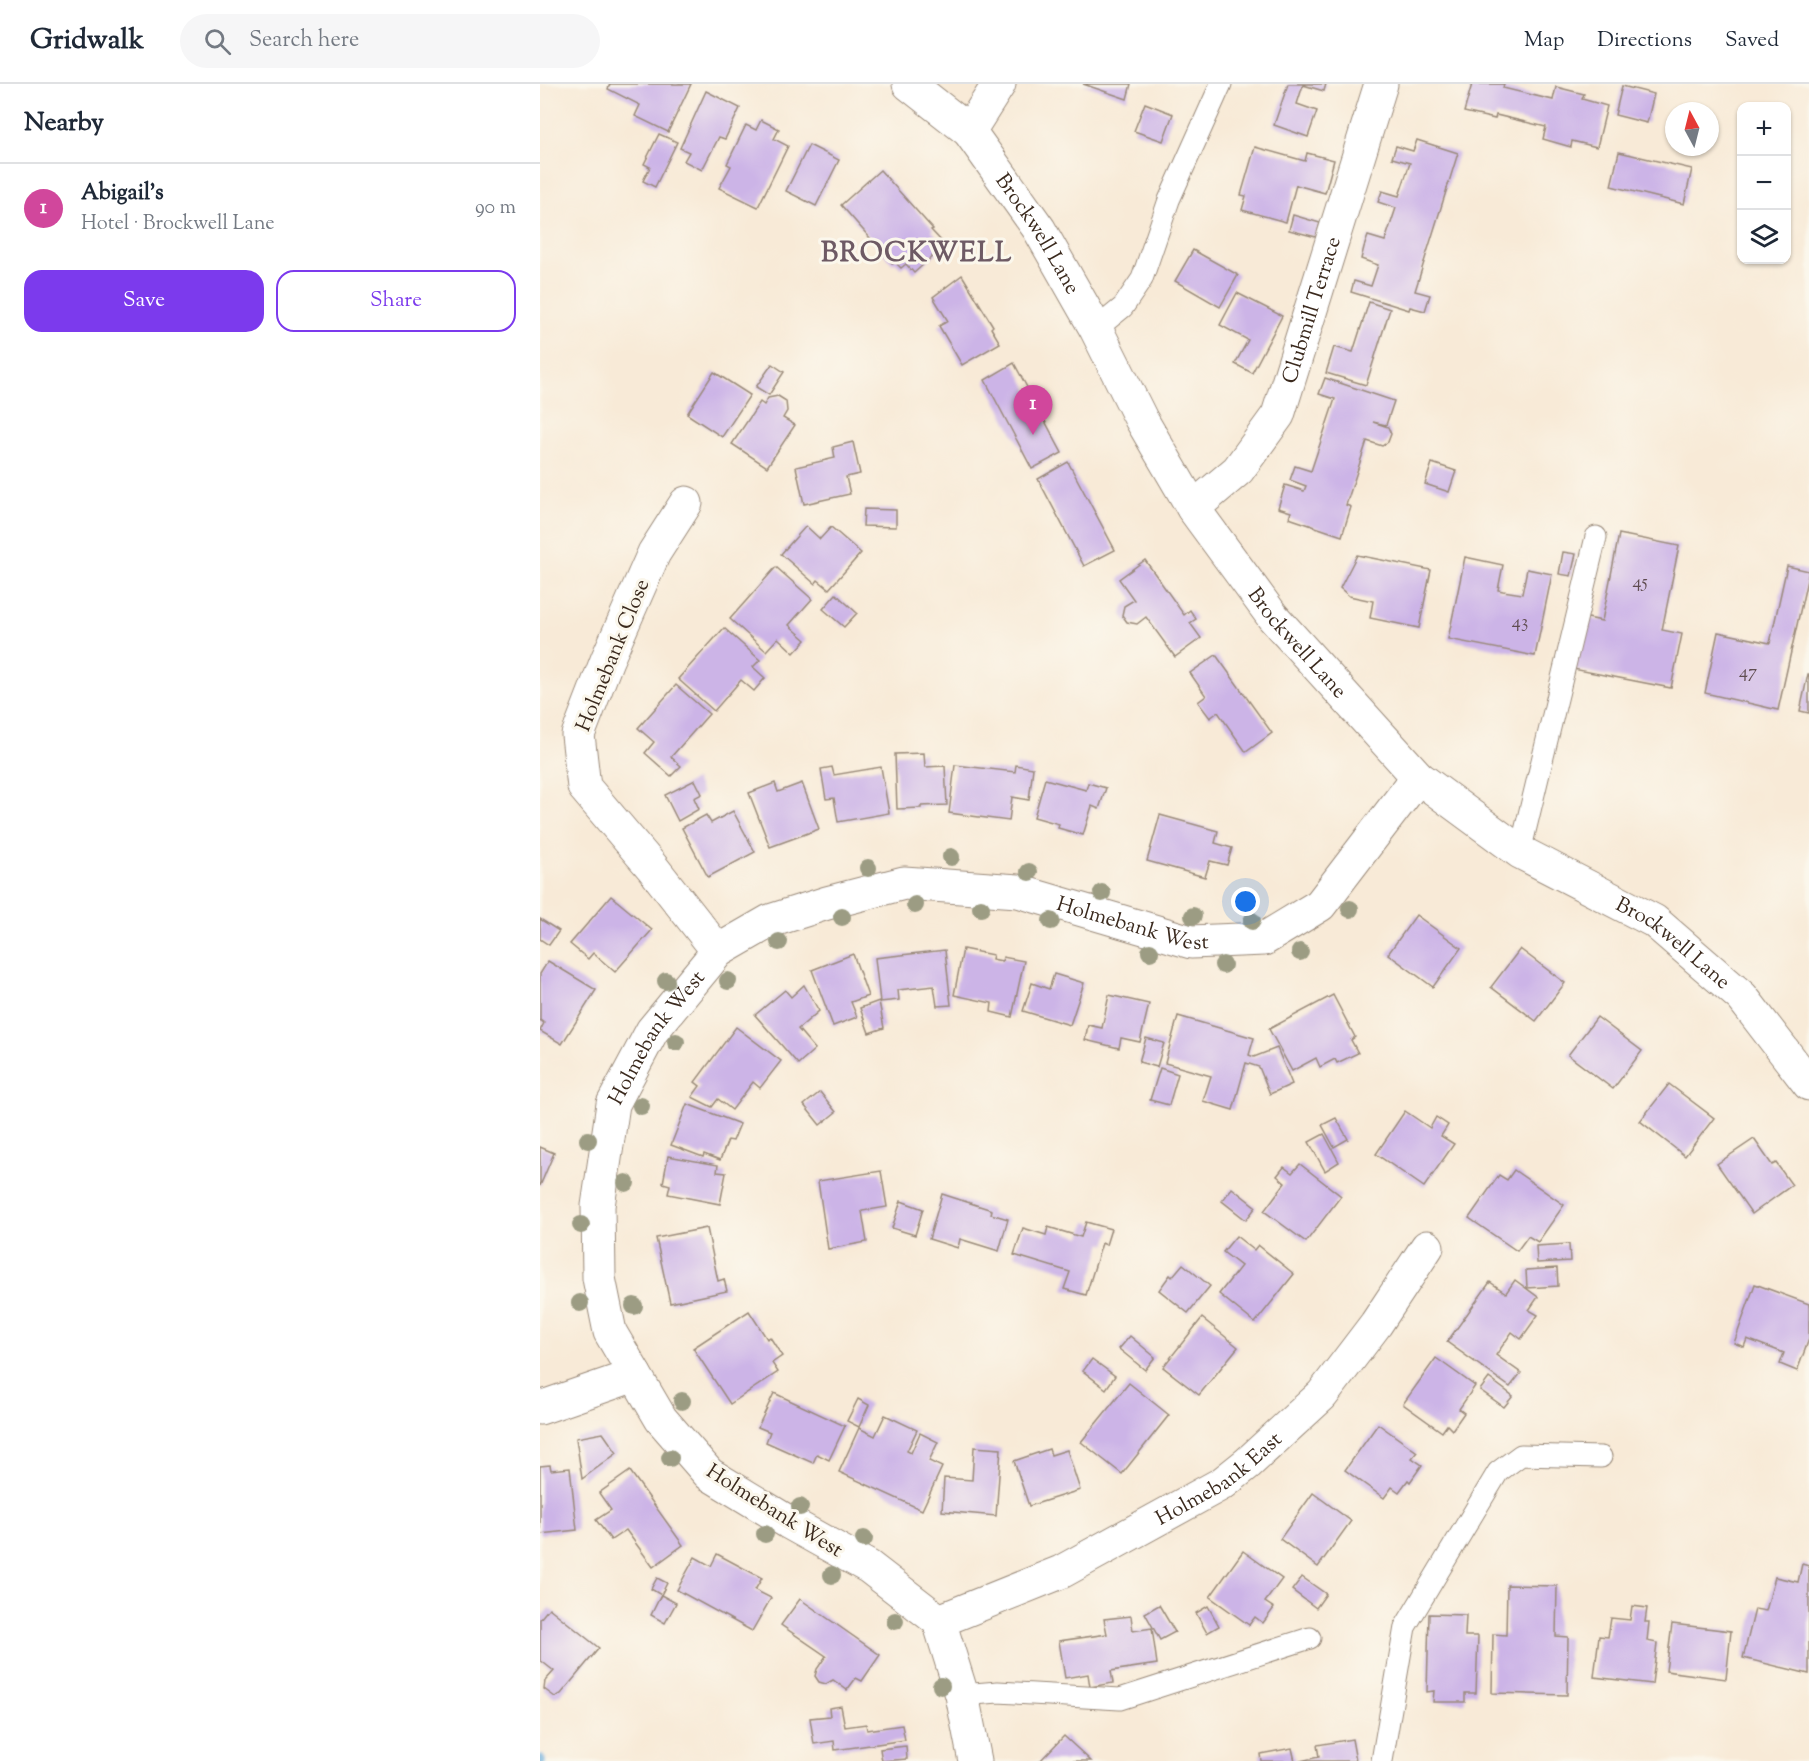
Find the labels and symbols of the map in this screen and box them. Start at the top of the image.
north arrow [1665,102,1719,156]
street label: Brockwell Lane [987,168,1086,300]
street label: Clubmill Terrace [1276,233,1350,388]
district label: BROCKWELL [821,235,1013,274]
pin: 1 [1014,386,1052,435]
house number: 45 [1632,570,1648,596]
street label: Holmebank Close [570,575,658,737]
street label: Brockwell Lane [1239,582,1353,706]
house number: 43 [1512,610,1528,636]
house number: 47 [1739,660,1757,686]
your location [1231,887,1260,916]
street label: Holmebank West [1053,890,1209,959]
street label: Brockwell Lane [1610,891,1736,997]
street label: Holmebank West [602,965,713,1111]
street label: Holmebank East [1151,1426,1289,1534]
street label: Holmebank West [700,1457,848,1566]

